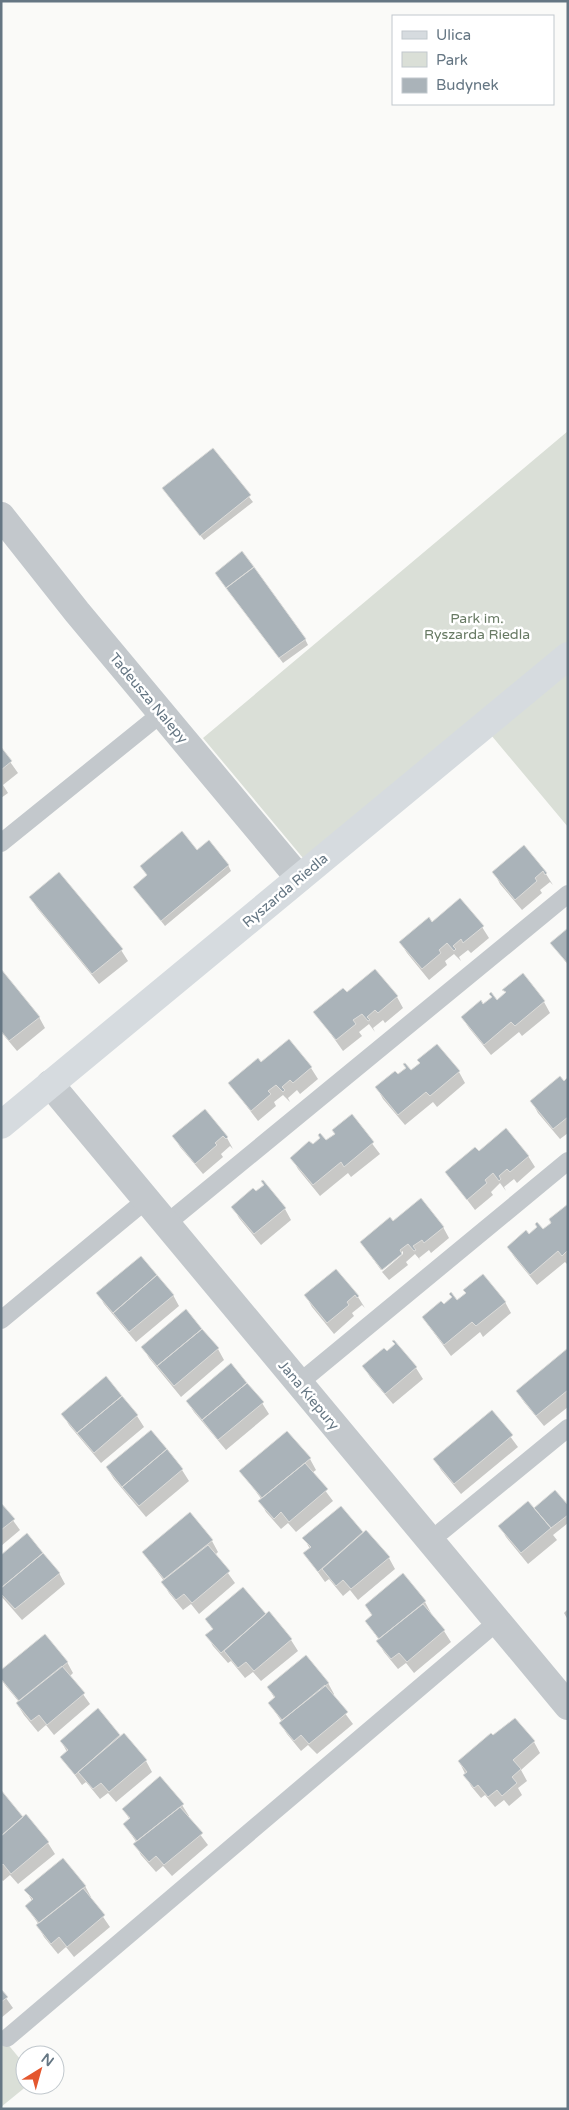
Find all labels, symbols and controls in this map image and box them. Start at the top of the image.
legend [392,15,554,105]
text: Ulica [436,26,471,44]
text: Park [436,51,468,69]
text: Budynek [436,76,499,94]
park label: Park im. Ryszarda Riedla [424,610,530,643]
street label: Tadeusza Nalepy [106,650,192,747]
street label: Ryszarda Riedla [239,850,331,931]
street label: Jana Kiepury [275,1357,343,1434]
north arrow [15,2045,65,2095]
text: N [38,2050,57,2070]

